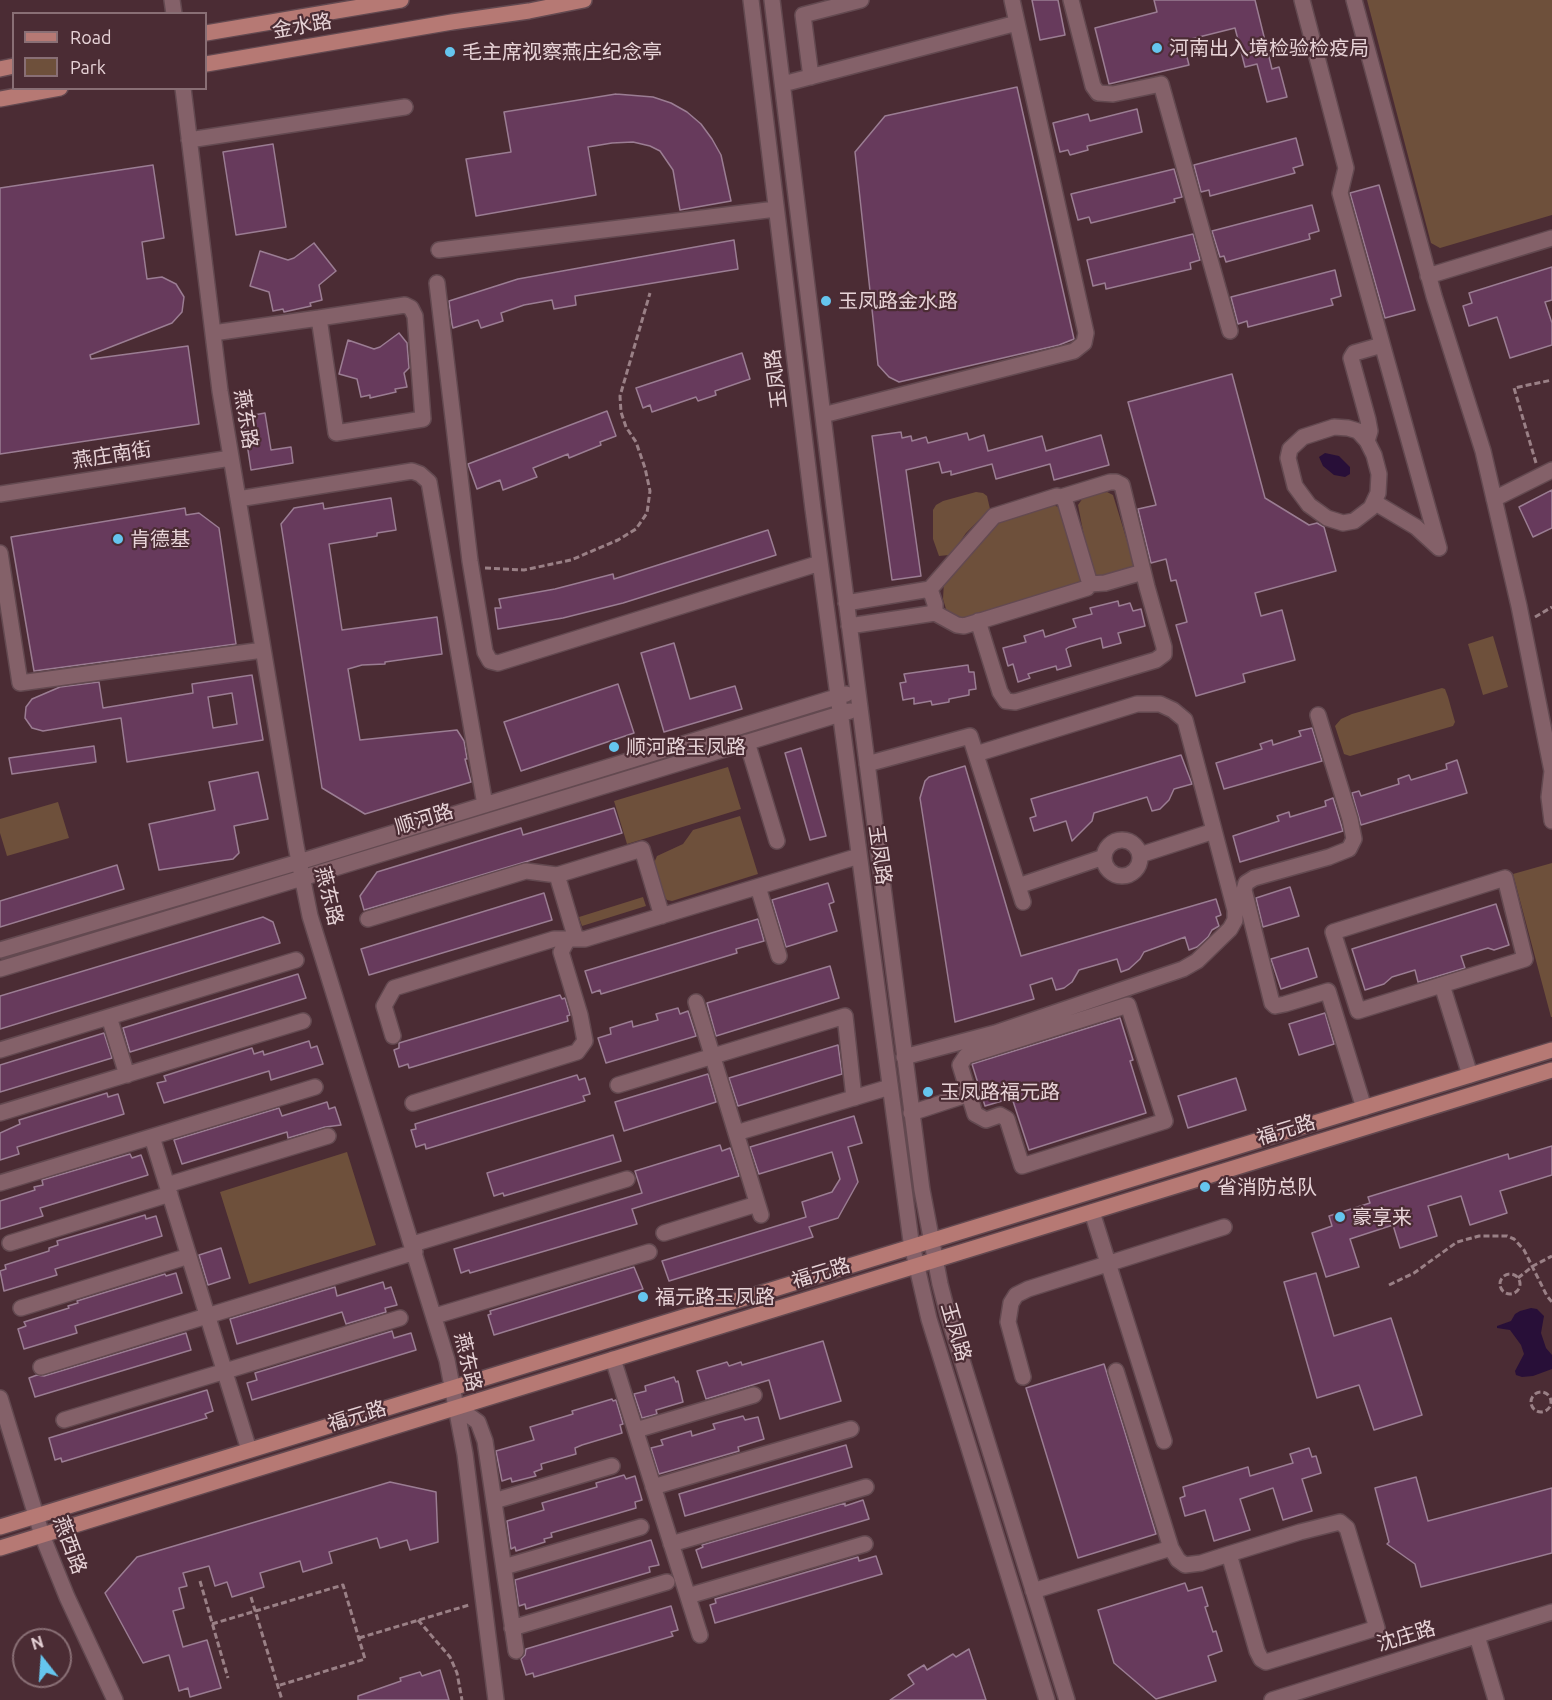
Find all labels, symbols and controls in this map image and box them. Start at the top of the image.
street label: 金水路 [270,9,334,43]
legend [12,12,207,90]
text: Road [70,27,112,47]
place label: 河南出入境检验检疫局 [1169,36,1369,60]
place label: 毛主席视察燕庄纪念亭 [462,40,662,64]
marker: 河南出入境检验检疫局 [1150,41,1164,55]
marker: 毛主席视察燕庄纪念亭 [443,45,457,59]
text: Park [70,57,106,77]
place label: 玉凤路金水路 [838,289,958,313]
marker: 玉凤路金水路 [819,294,833,308]
street label: 玉凤路 [760,348,792,410]
street label: 燕东路 [229,387,263,451]
street label: 燕庄南街 [71,437,153,473]
place label: 肯德基 [130,527,190,551]
marker: 肯德基 [111,532,125,546]
place label: 顺河路玉凤路 [626,735,746,759]
marker: 顺河路玉凤路 [607,740,621,754]
street label: 顺河路 [392,799,456,839]
street label: 玉凤路 [864,824,896,886]
street label: 燕东路 [310,864,348,928]
place label: 玉凤路福元路 [940,1080,1060,1104]
marker: 玉凤路福元路 [921,1085,935,1099]
street label: 福元路 [1254,1110,1318,1150]
place label: 省消防总队 [1217,1175,1317,1199]
marker: 省消防总队 [1198,1180,1212,1194]
place label: 豪享来 [1352,1205,1412,1229]
marker: 豪享来 [1333,1210,1347,1224]
street label: 福元路 [789,1253,853,1293]
place label: 福元路玉凤路 [655,1285,775,1309]
marker: 福元路玉凤路 [636,1290,650,1304]
street label: 玉凤路 [936,1300,976,1364]
street label: 燕东路 [450,1330,486,1394]
street label: 福元路 [325,1396,389,1436]
street label: 燕西路 [48,1513,92,1577]
street label: 沈庄路 [1374,1616,1438,1656]
north arrow [12,1628,72,1688]
text: N [29,1632,46,1653]

